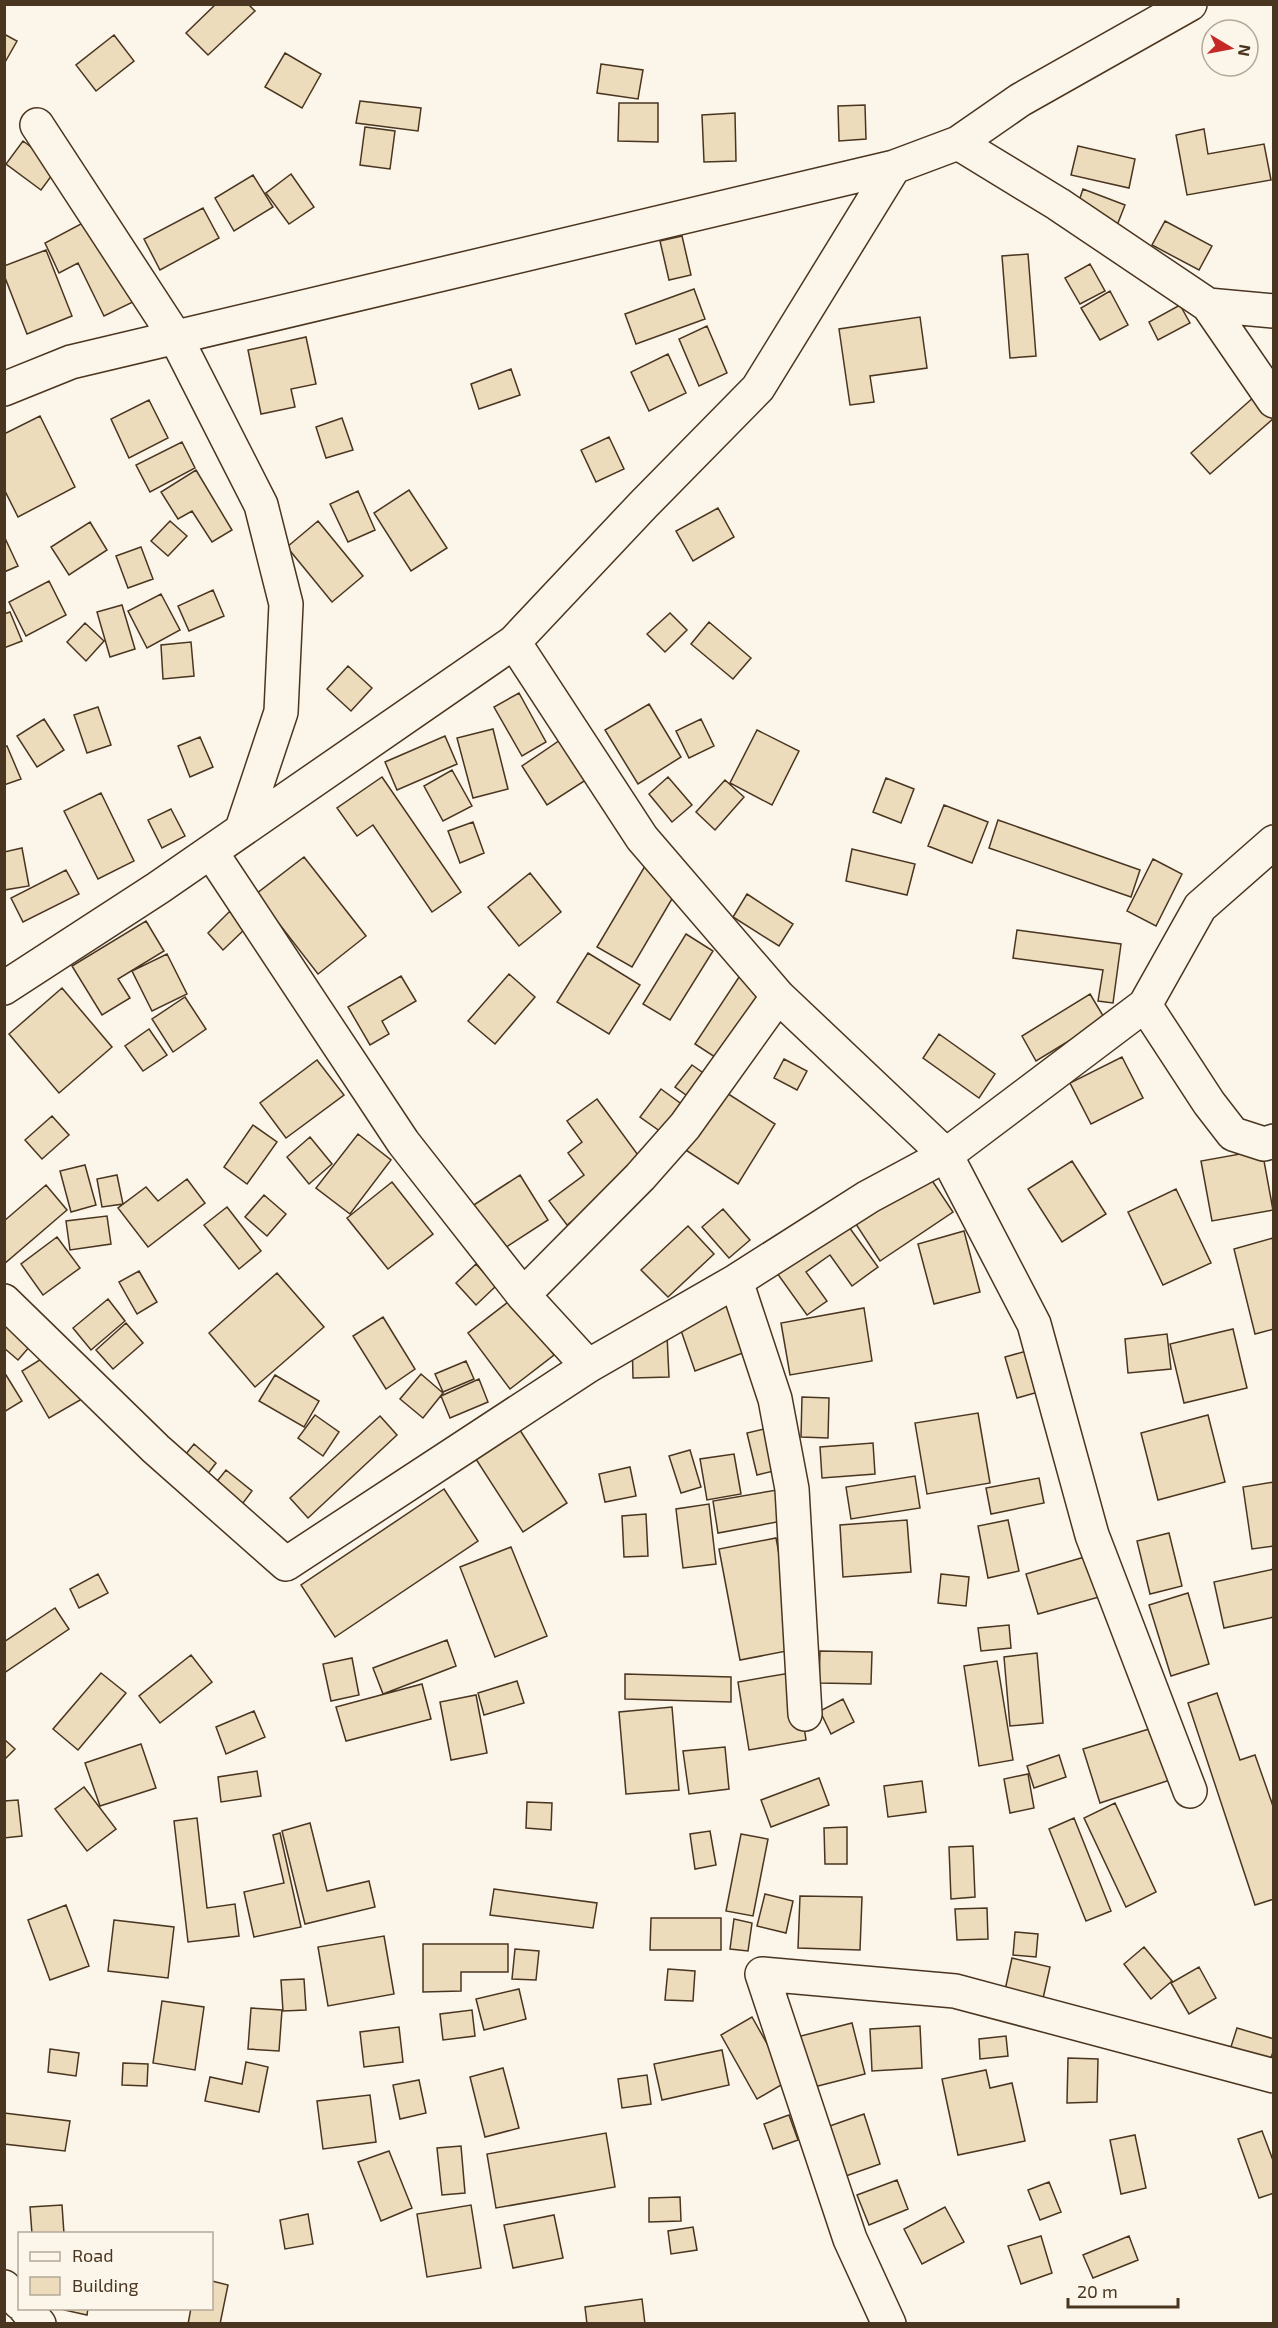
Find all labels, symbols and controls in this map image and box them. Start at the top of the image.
north arrow [1200,18,1260,78]
text: N [1235,43,1256,58]
legend [18,2232,213,2310]
text: Road [72,2244,113,2266]
scale bar [1068,2271,1178,2309]
text: Building [72,2274,139,2296]
text: 20 m [1077,2280,1118,2302]

